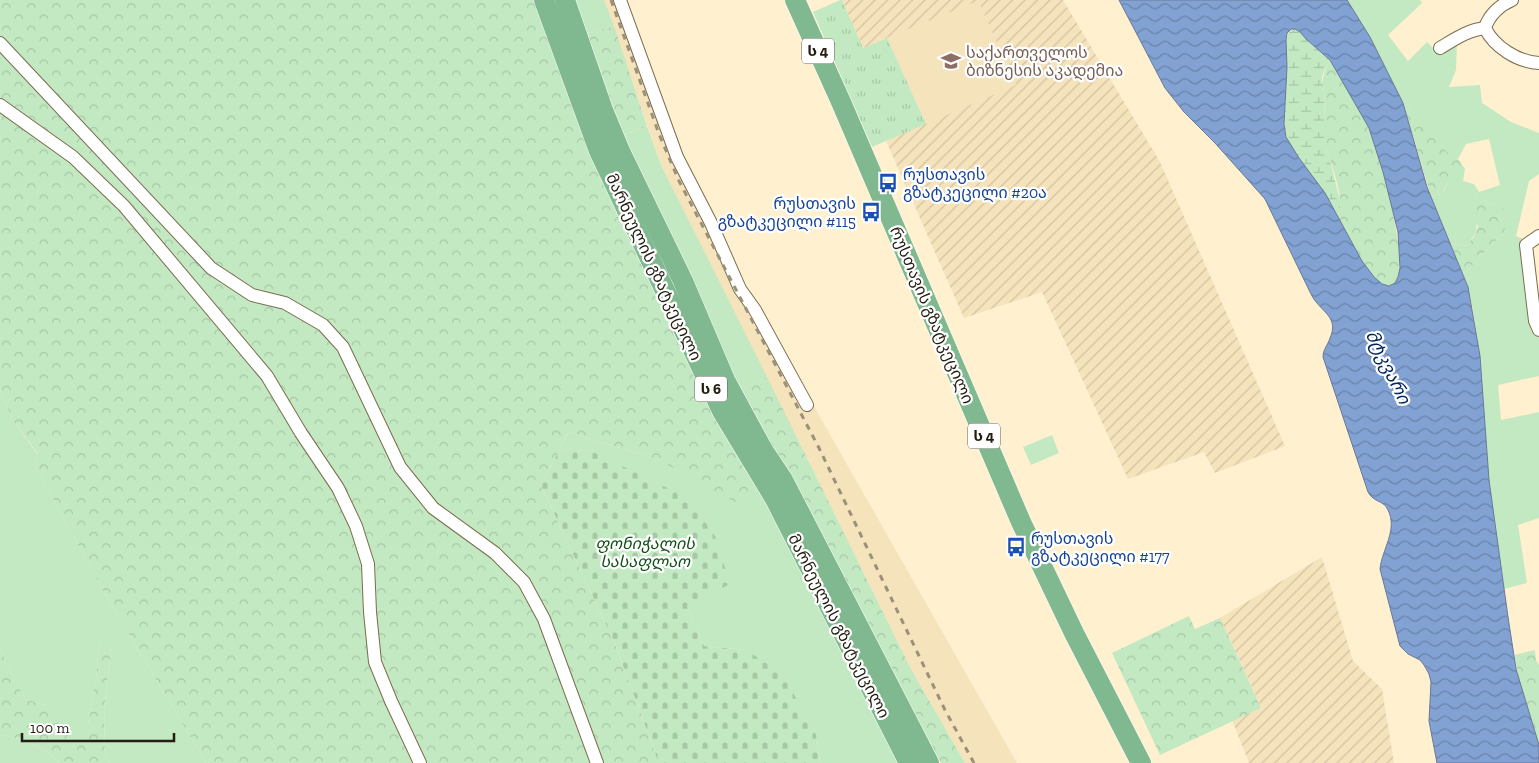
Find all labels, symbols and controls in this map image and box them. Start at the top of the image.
road number: ს 4 [802,38,834,64]
place label: საქართველოს ბიზნესის აკადემია [966,43,1123,81]
school or university icon: საქართველოს ბიზნესის აკადემია [940,50,962,72]
place label: რუსთავის გზატკეცილი #20ა [903,165,1047,203]
street label: მარნეულის გზატკეცილი [601,170,706,364]
bus stop icon: რუსთავის გზატკეცილი #20ა [877,172,899,194]
place label: რუსთავის გზატკეცილი #115 [718,194,856,232]
bus stop icon: რუსთავის გზატკეცილი #115 [860,201,882,223]
street label: რუსთავის გზატკეცილი [885,224,978,407]
water label: მტკვარი [1361,326,1416,408]
road number: ს 6 [695,376,727,402]
road number: ს 4 [968,424,1000,448]
place label: რუსთავის გზატკეცილი #177 [1031,529,1170,567]
street label: მარნეულის გზატკეცილი [783,531,894,722]
park label: ფონიჭალის სასაფლაო [595,534,695,571]
bus stop icon: რუსთავის გზატკეცილი #177 [1005,536,1027,558]
scale bar [22,710,175,742]
text: 100 m [30,719,69,737]

